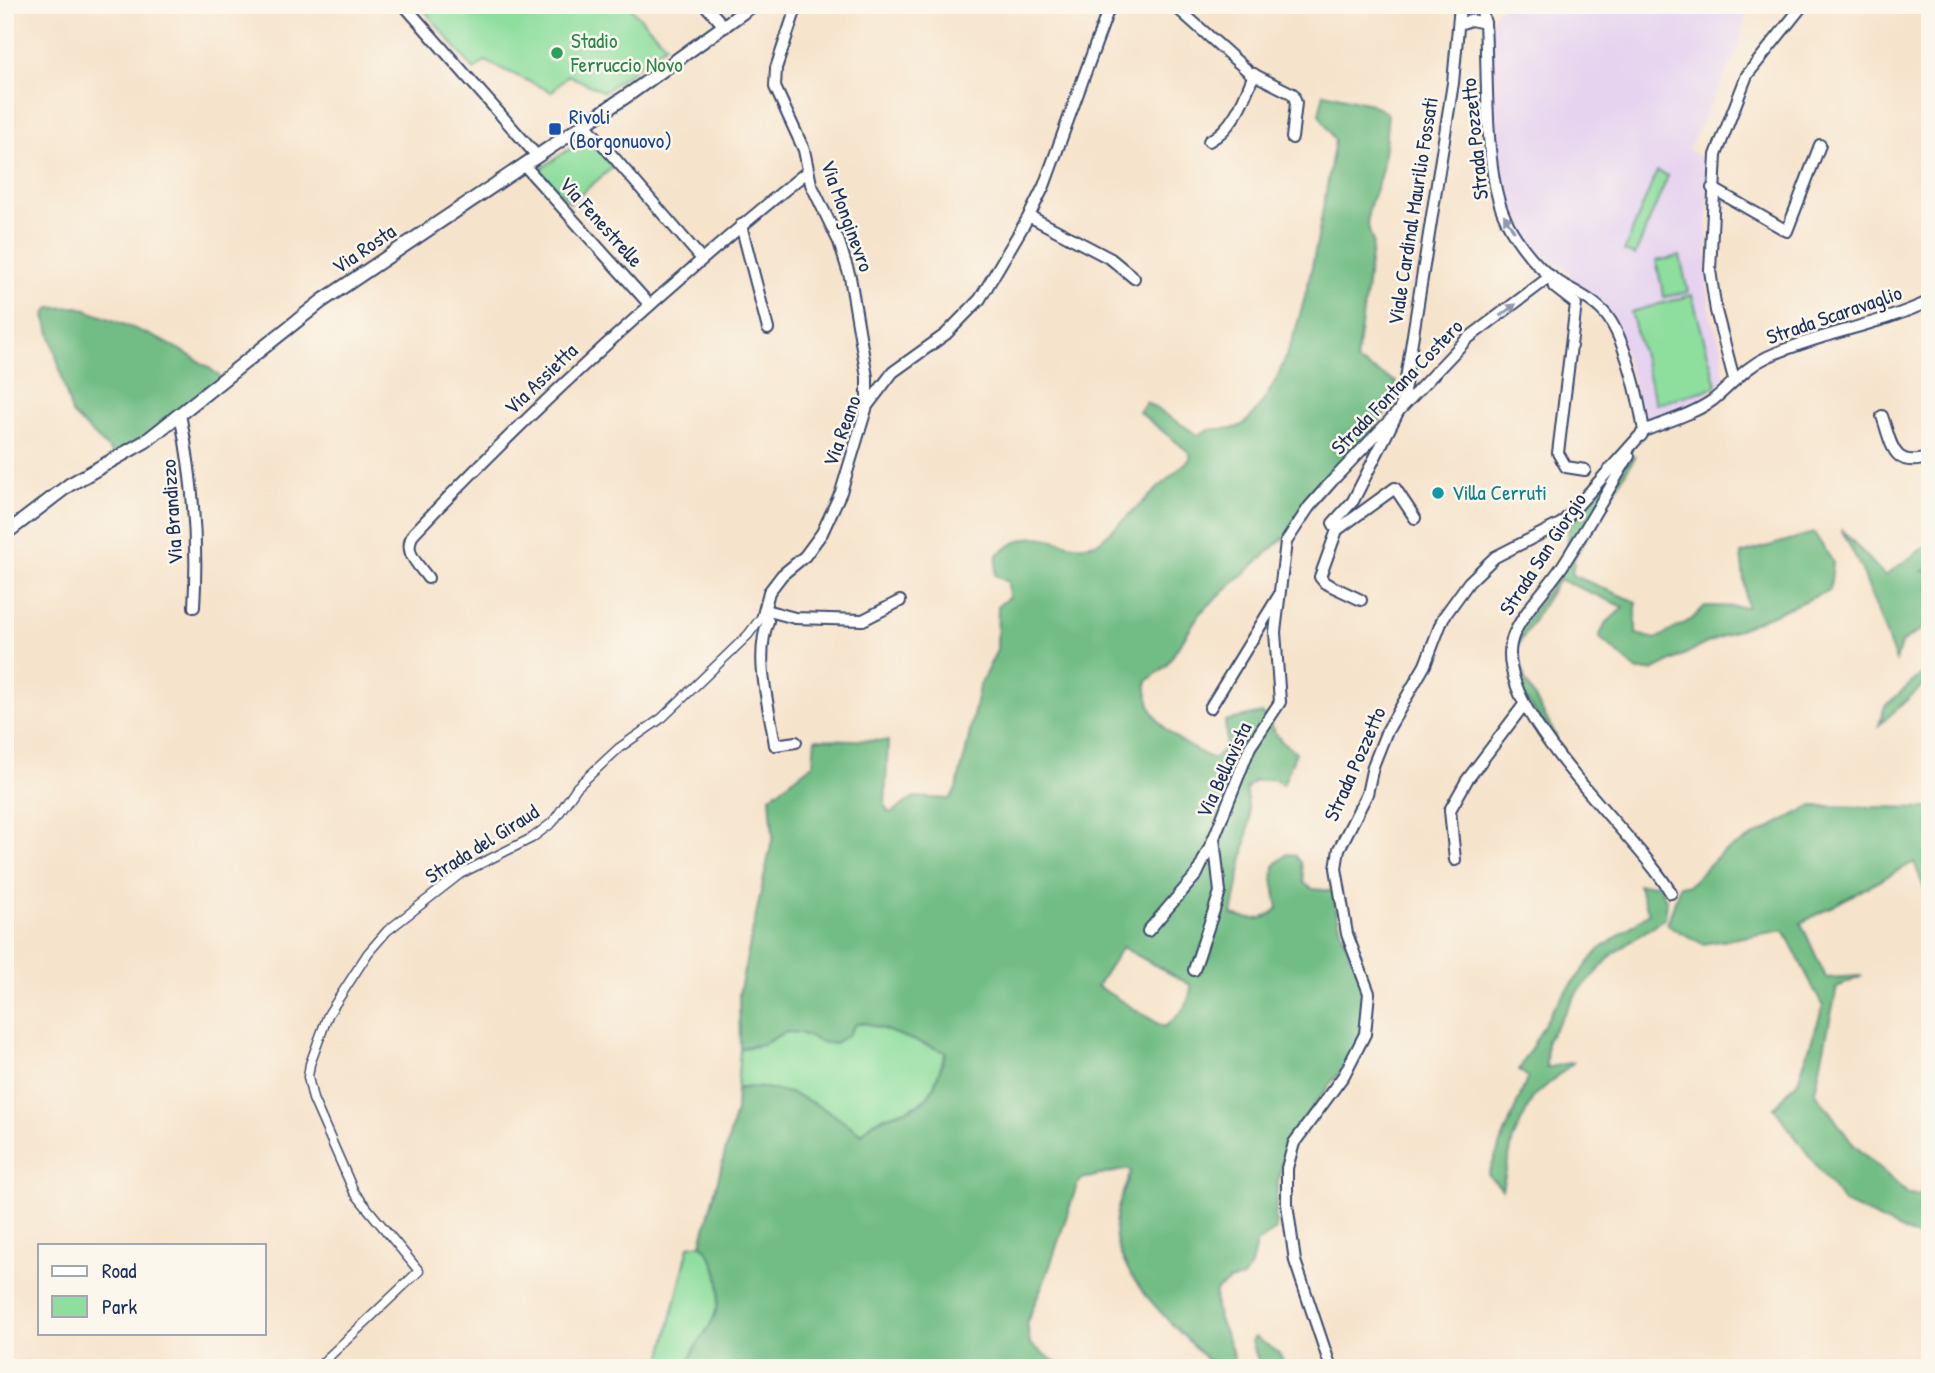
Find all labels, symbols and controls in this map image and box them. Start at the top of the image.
place label: Stadio Ferruccio Novo [570,26,683,79]
marker: Stadio Ferruccio Novo [549,45,565,61]
street label: Strada Pozzetto [1454,77,1495,201]
street label: Viale Cardinal Maurilio Fossati [1380,95,1445,327]
place label: Rivoli (Borgonuovo) [569,102,672,155]
marker: Rivoli (Borgonuovo) [547,121,563,137]
street label: Via Monginevro [814,156,881,276]
street label: Via Fenestrelle [553,170,650,273]
one-way arrow [1503,213,1516,233]
street label: Via Rosta [326,217,401,280]
street label: Strada Scaravaglio [1762,278,1905,351]
one-way arrow [1499,303,1517,317]
street label: Strada Fontana Costero [1324,312,1469,461]
street label: Via Assietta [498,336,584,421]
street label: Via Reano [815,391,868,470]
street label: Via Brandizzo [153,458,190,566]
place label: Villa Cerruti [1452,478,1547,507]
marker: Villa Cerruti [1430,485,1446,501]
street label: Strada San Giorgio [1492,487,1593,621]
street label: Strada Pozzetto [1316,702,1393,826]
street label: Via Bellavista [1189,717,1258,822]
street label: Strada del Giraud [419,797,544,890]
legend [38,1244,266,1334]
text: Road [102,1256,136,1285]
text: Park [102,1292,137,1321]

